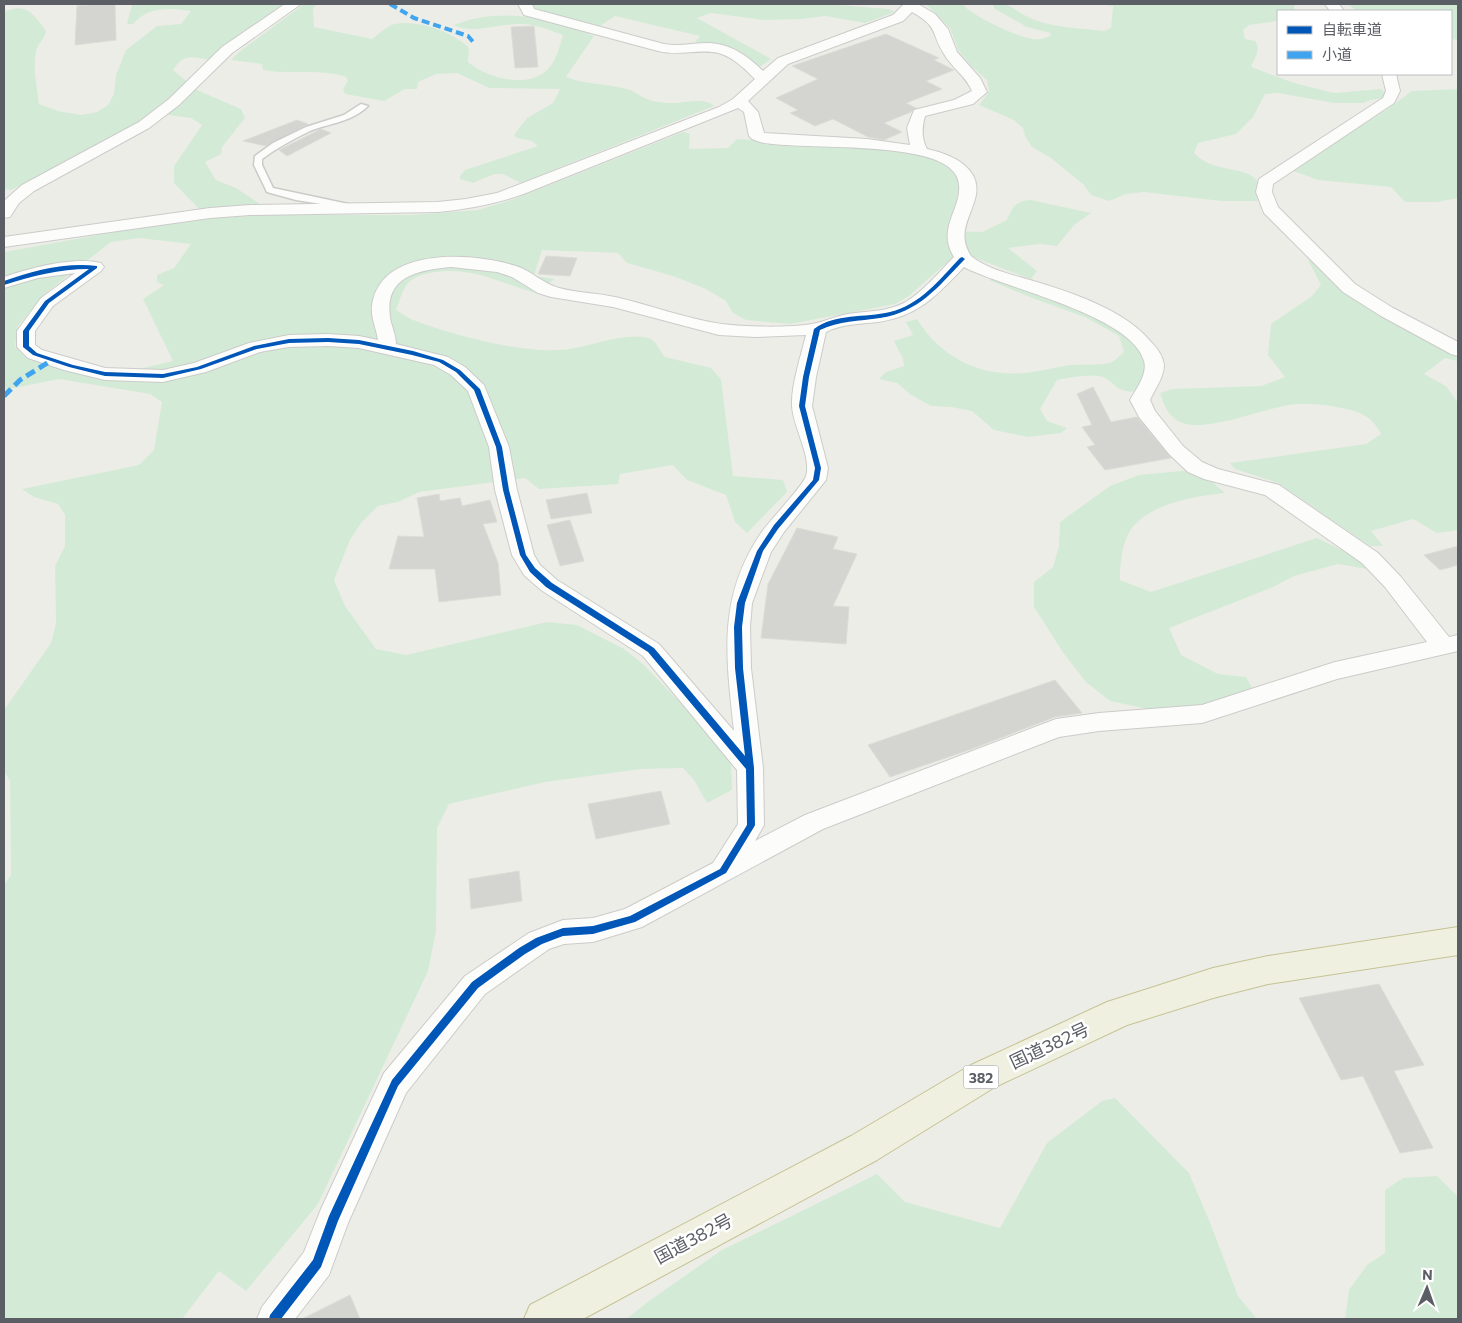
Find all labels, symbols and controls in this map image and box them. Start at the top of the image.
legend [1277,10,1452,75]
text: 自転車道 [1322,20,1382,38]
text: 小道 [1322,45,1352,63]
street label: 国道382号 [1006,1017,1092,1073]
road number: 382 [964,1066,998,1088]
street label: 国道382号 [650,1208,736,1268]
north arrow [1402,1263,1452,1313]
text: N [1422,1266,1433,1283]

